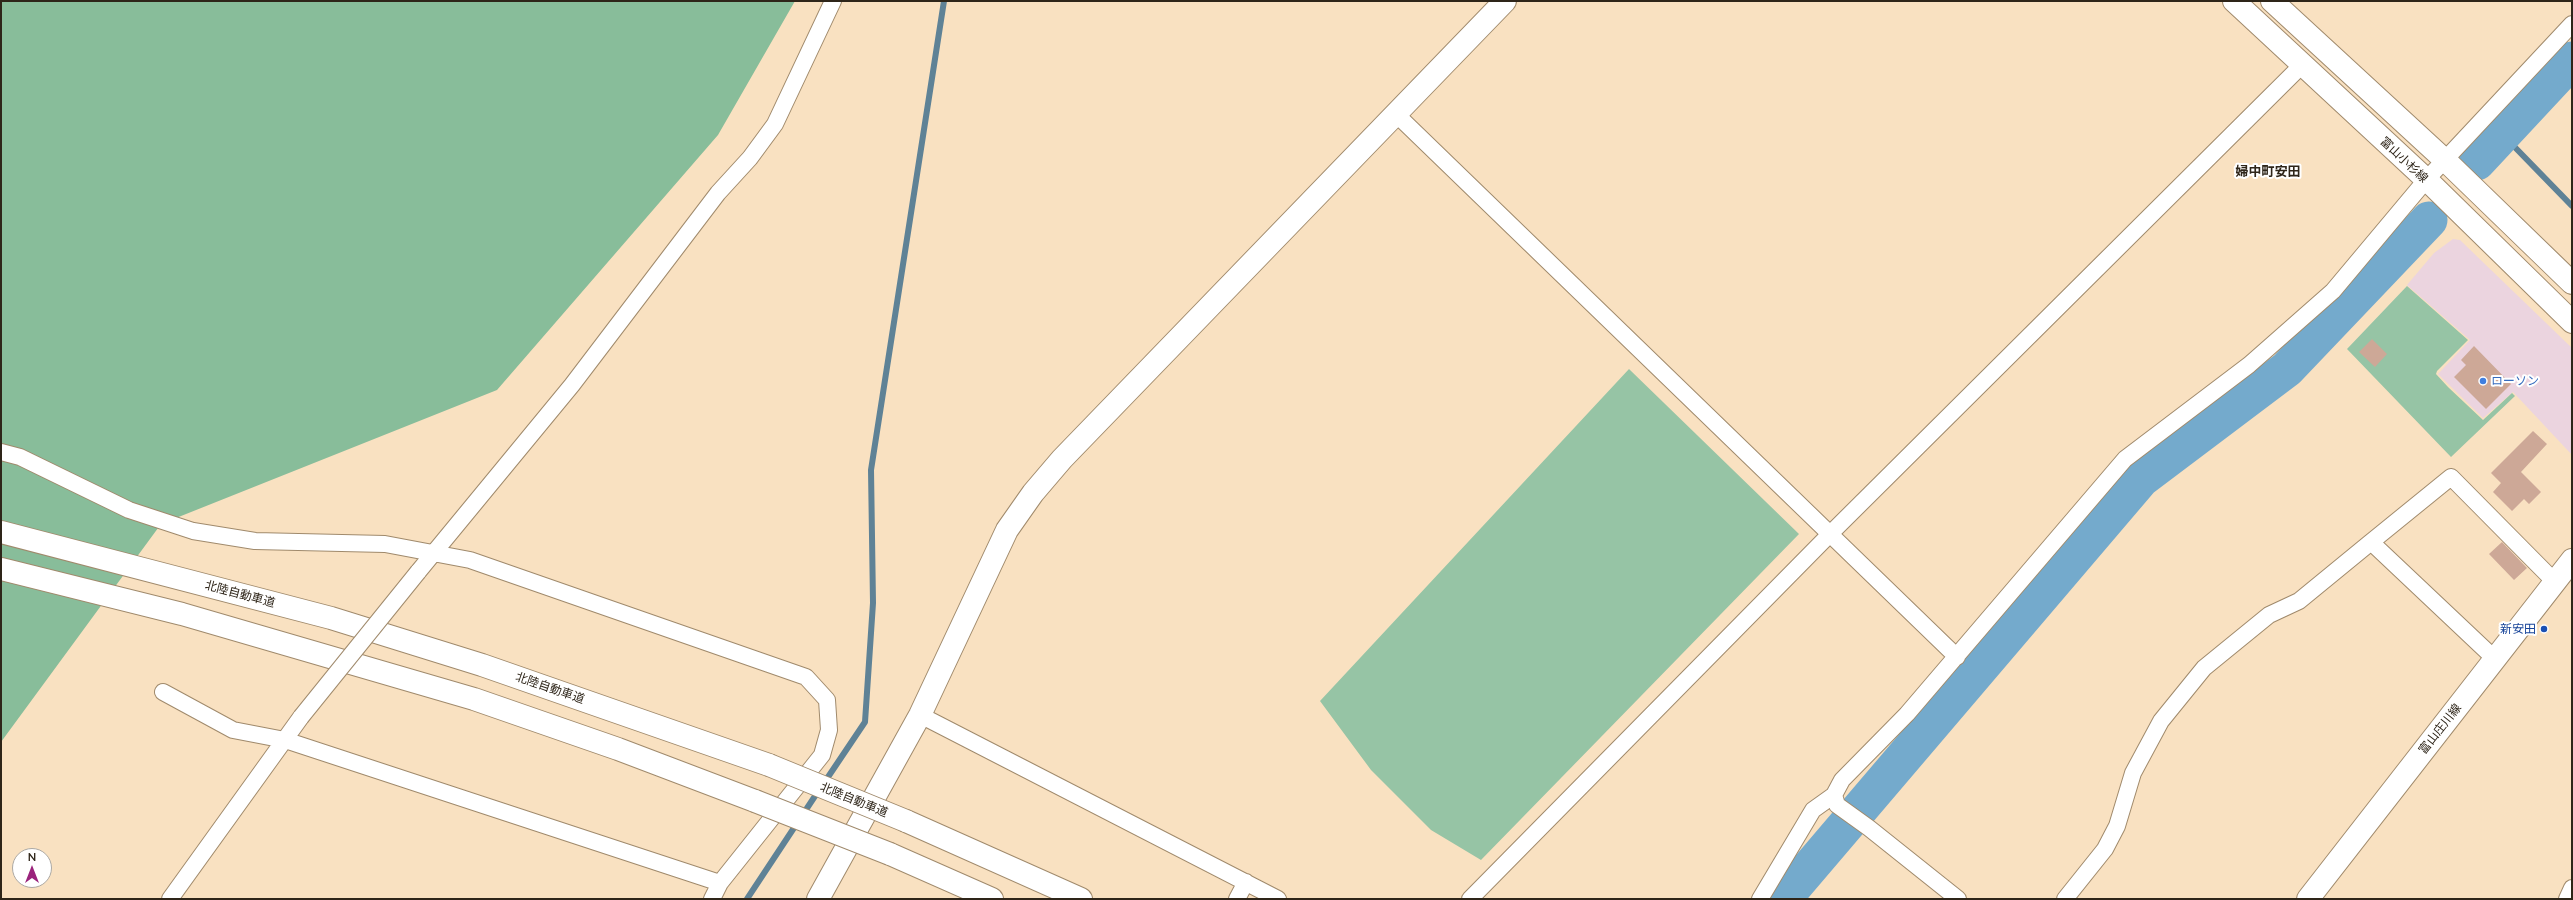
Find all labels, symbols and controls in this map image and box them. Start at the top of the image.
street label: 富山小杉線 [2377,134,2431,186]
district label: 婦中町安田 [2236,164,2300,180]
place label: ローソン [2491,374,2539,388]
marker: ローソン [2478,376,2488,386]
street label: 北陸自動車道 [203,578,277,610]
place label: 新安田 [2500,622,2536,636]
marker: 新安田 [2539,624,2549,634]
street label: 北陸自動車道 [514,669,586,707]
street label: 富山庄川線 [2416,701,2464,757]
street label: 北陸自動車道 [818,780,890,820]
north arrow [12,848,52,888]
text: N [28,850,36,863]

